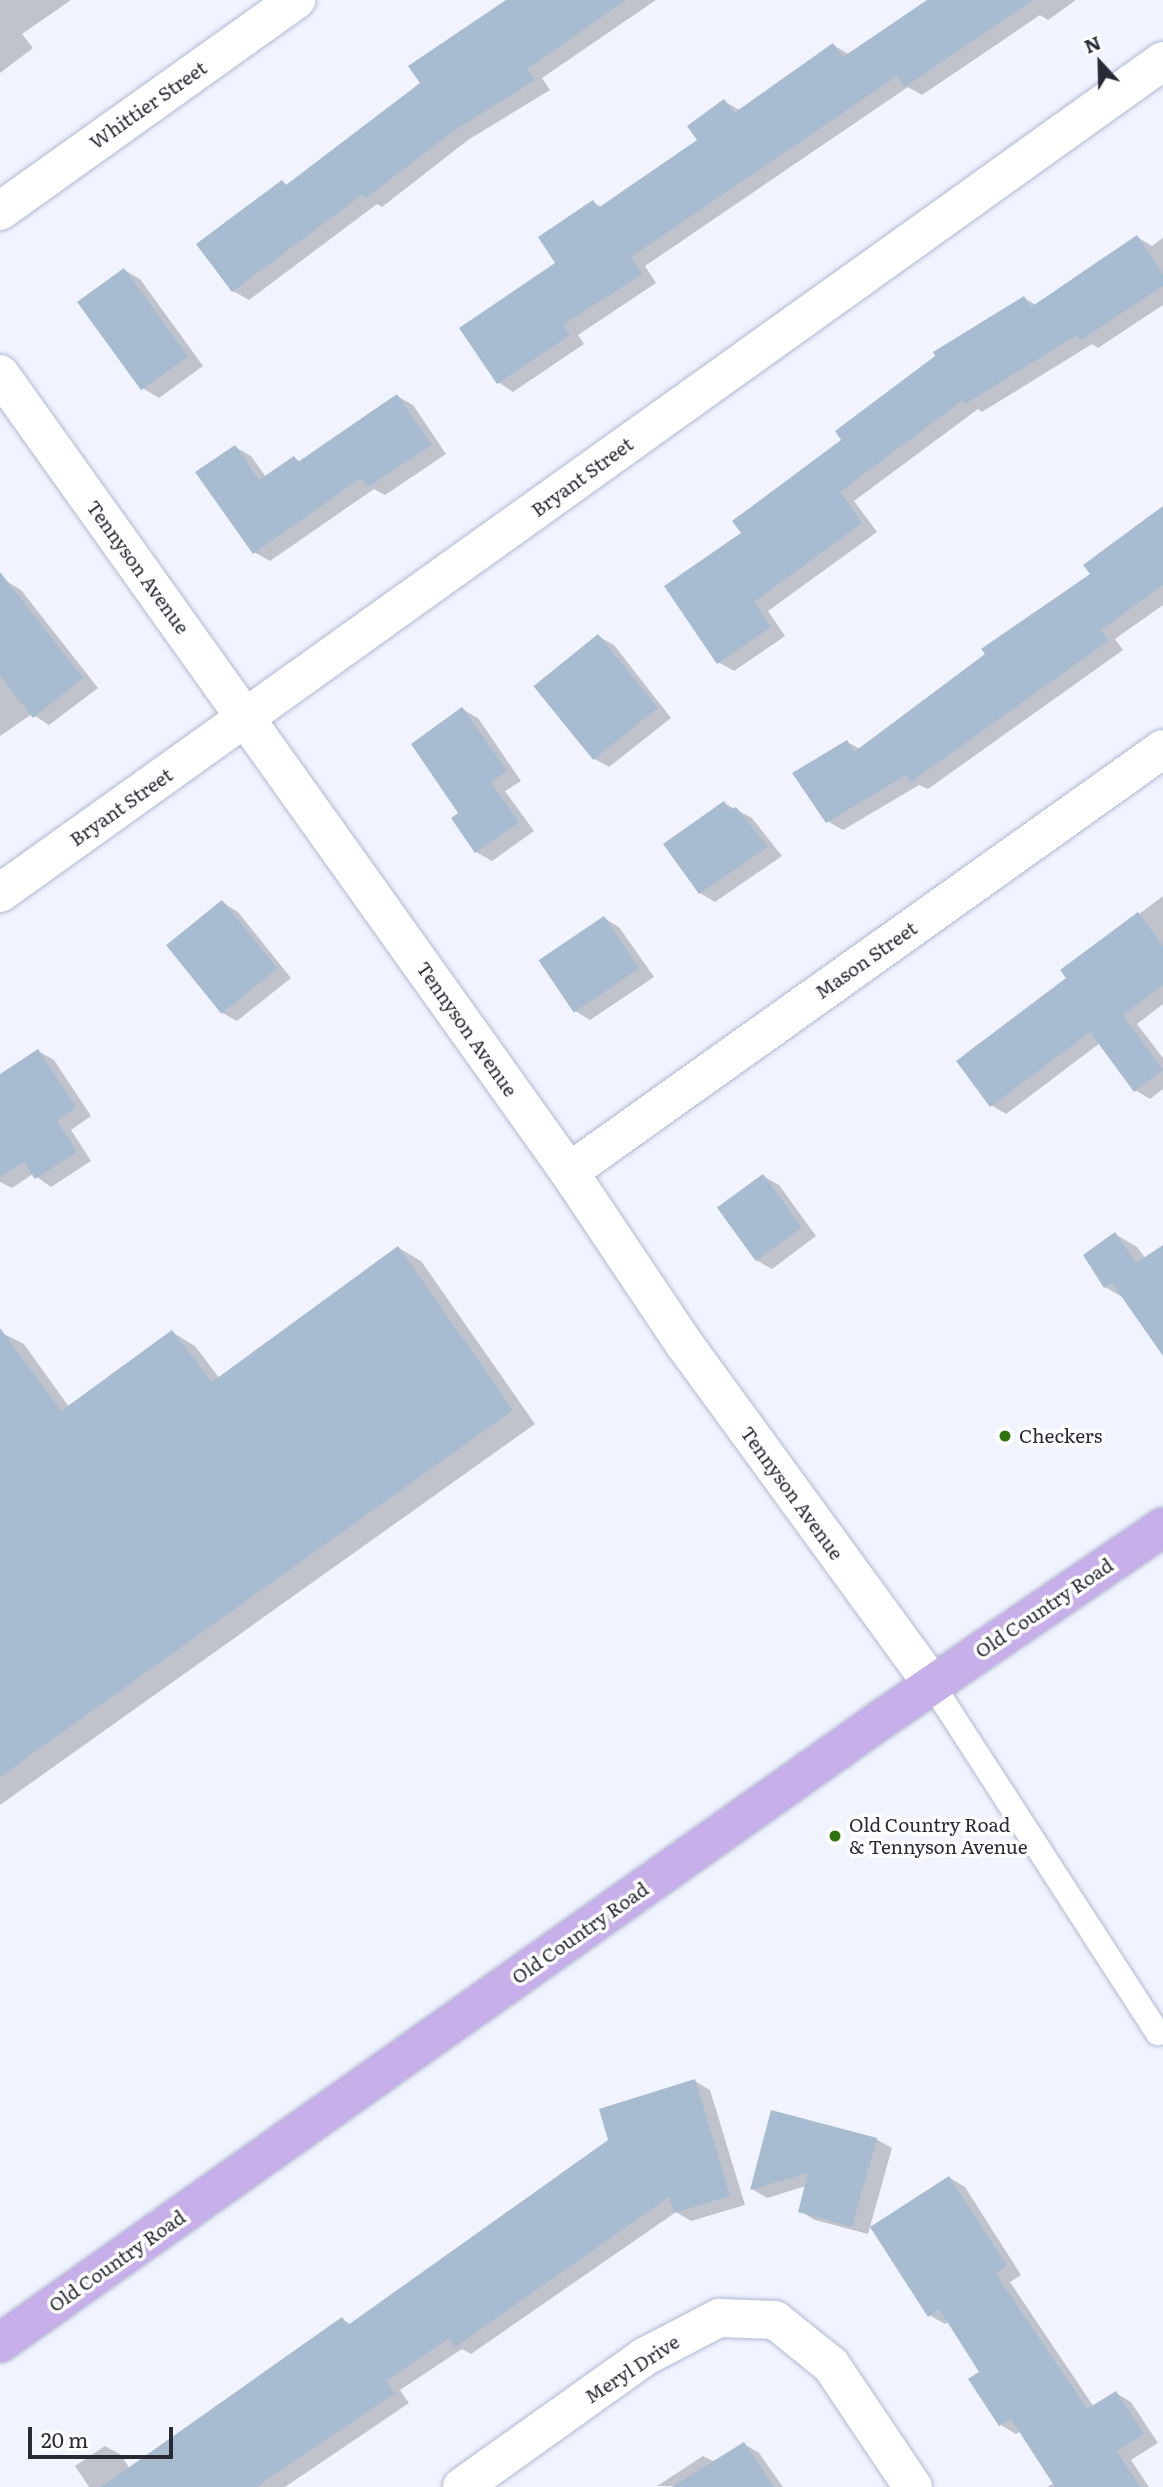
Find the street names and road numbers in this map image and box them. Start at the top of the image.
street label: Whittier Street [85,56,211,154]
street label: Bryant Street [527,432,637,522]
street label: Tennyson Avenue [82,496,194,638]
street label: Bryant Street [65,763,177,851]
street label: Mason Street [811,917,921,1003]
street label: Tennyson Avenue [412,957,522,1101]
street label: Tennyson Avenue [736,1422,848,1564]
street label: Old Country Road [971,1553,1117,1663]
street label: Old Country Road [507,1877,653,1989]
street label: Old Country Road [44,2205,190,2317]
street label: Meryl Drive [581,2330,683,2408]

